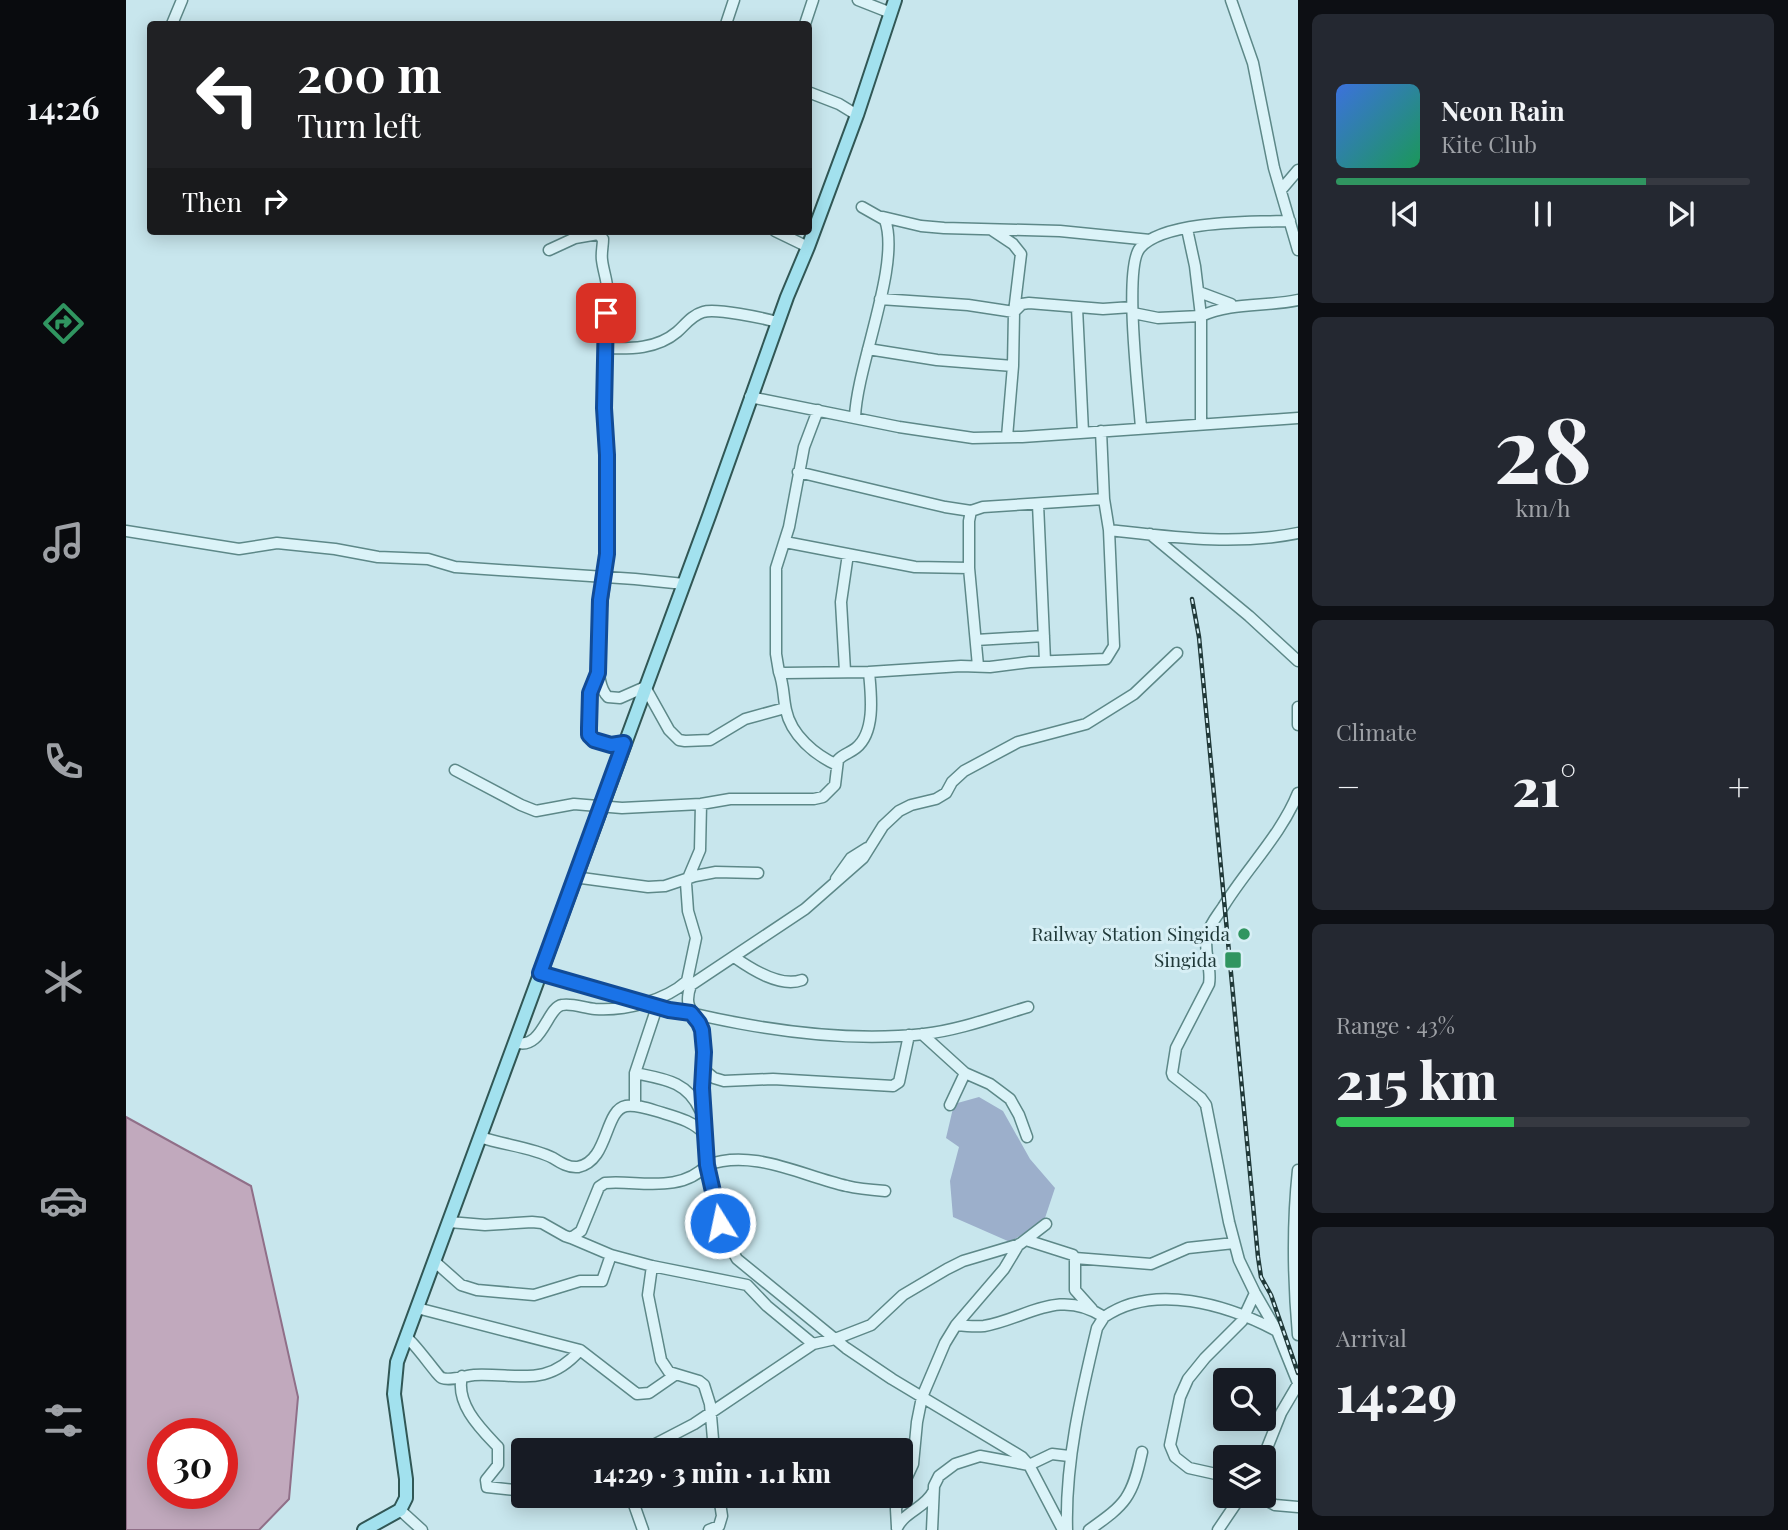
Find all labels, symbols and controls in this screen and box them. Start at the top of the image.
text: 200 m [297,40,442,105]
icon: left [182,49,273,140]
text: 14:26 [26,85,100,128]
text: Neon Rain [1441,93,1565,128]
text: Turn left [297,103,421,146]
text: Kite Club [1441,128,1537,159]
icon: right [256,182,294,220]
text: Then [182,184,242,219]
icon: previous [1386,195,1424,233]
icon: pause [1524,195,1562,233]
icon: next [1662,195,1700,233]
pin [576,283,636,343]
icon: arrive [587,294,625,332]
icon: directions [39,299,88,348]
text: 28 [1494,386,1592,507]
text: km/h [1515,492,1571,523]
icon: music [39,518,88,567]
text: Climate [1336,716,1417,747]
icon: phone [39,737,88,786]
text: 21° [1512,751,1576,820]
text: − [1336,760,1361,811]
text: + [1728,760,1750,811]
place label: Railway Station Singida [1031,920,1231,946]
marker: Railway Station Singida [1236,926,1252,942]
place label: Singida [1154,946,1218,972]
marker: Singida [1223,950,1243,970]
icon: climate [39,957,88,1006]
text: Range · 43% [1336,1009,1455,1040]
text: 215 km [1336,1044,1497,1113]
icon: car [39,1176,88,1225]
position arrow [683,1186,757,1260]
text: Arrival [1336,1322,1407,1353]
text: 14:29 [1336,1357,1457,1426]
map controls [1213,1368,1276,1508]
button: search [1213,1368,1276,1431]
icon: filters [39,1396,88,1445]
speed limit sign: 30 [147,1418,238,1509]
button: layers [1213,1445,1276,1508]
text: 14:29 · 3 min · 1.1 km [593,1455,831,1490]

